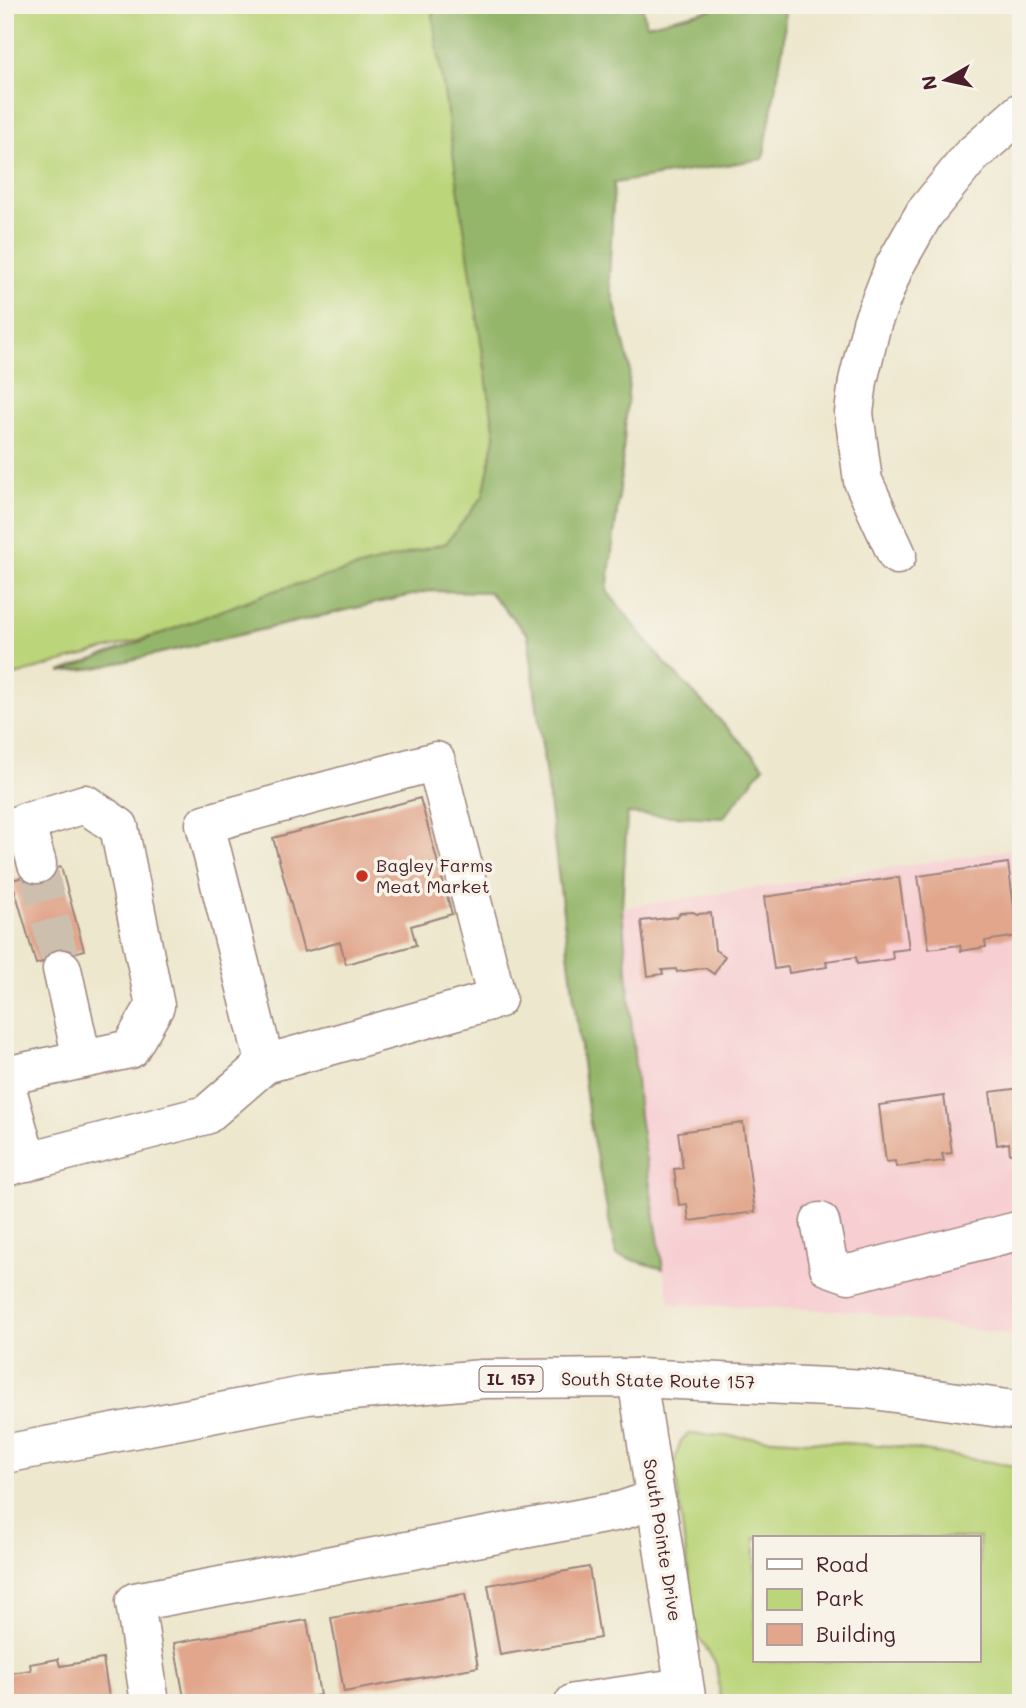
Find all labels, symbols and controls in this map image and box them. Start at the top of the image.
north arrow [911,46,981,116]
text: N [915,74,942,92]
place label: Bagley Farms Meat Market [376,853,493,898]
marker: Bagley Farms Meat Market [354,868,370,884]
road number: IL 157 [480,1366,542,1392]
street label: South State Route 157 [561,1366,755,1394]
street label: South Pointe Drive [638,1457,688,1623]
legend [753,1536,981,1662]
text: Road [816,1550,868,1577]
text: Park [816,1584,864,1611]
text: Building [816,1620,896,1647]

